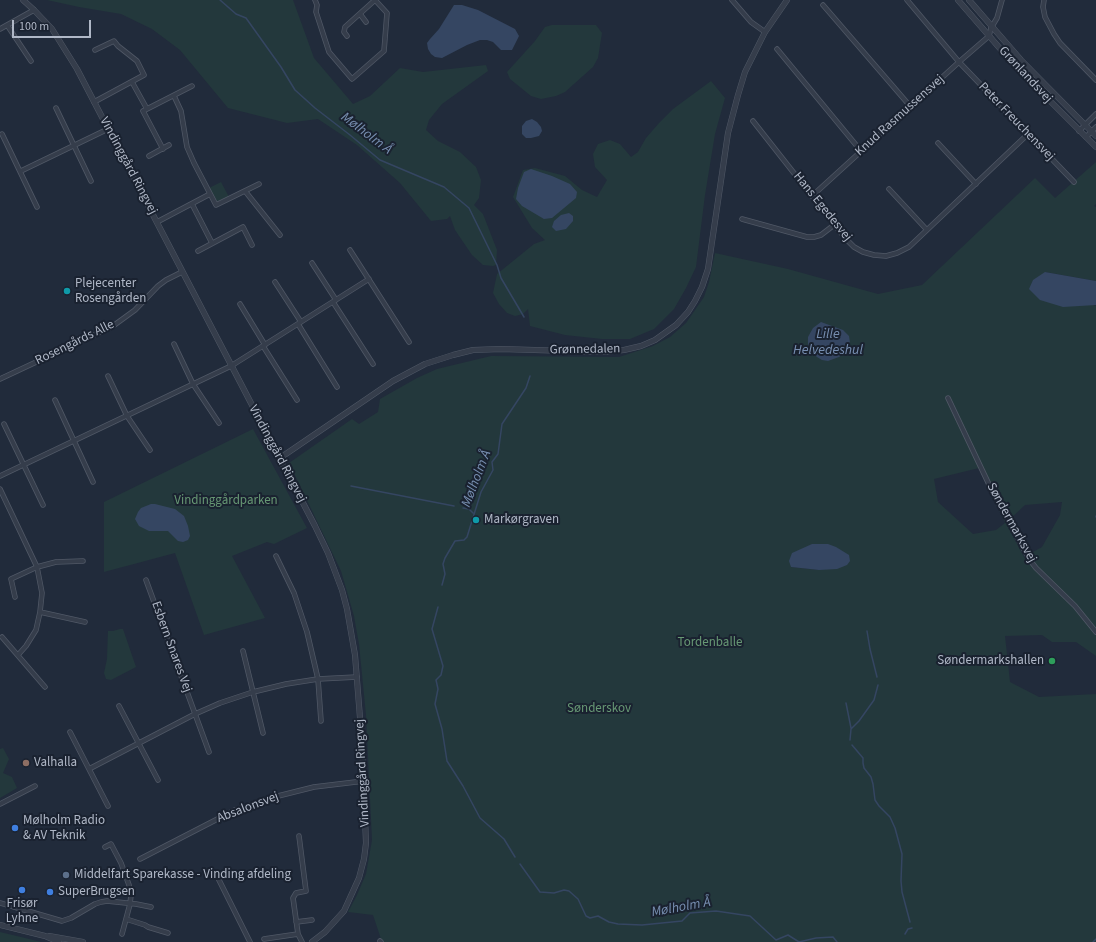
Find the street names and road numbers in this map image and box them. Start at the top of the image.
street label: Grønlandsvej [995,43,1055,107]
street label: Knud Rasmussensvej [852,72,948,160]
street label: Peter Freuchensvej [975,80,1057,164]
street label: Vindinggård Ringvej [96,115,160,217]
street label: Hans Egedesvej [789,169,855,245]
street label: Rosengårds Alle [33,317,117,369]
street label: Grønnedalen [549,342,621,358]
street label: Vindinggård Ringvej [245,403,309,505]
street label: Søndermarksvej [983,480,1039,566]
street label: Esbern Snares Vej [147,599,195,695]
street label: Vindinggård Ringvej [352,719,374,827]
street label: Absalonsvej [215,789,281,827]

